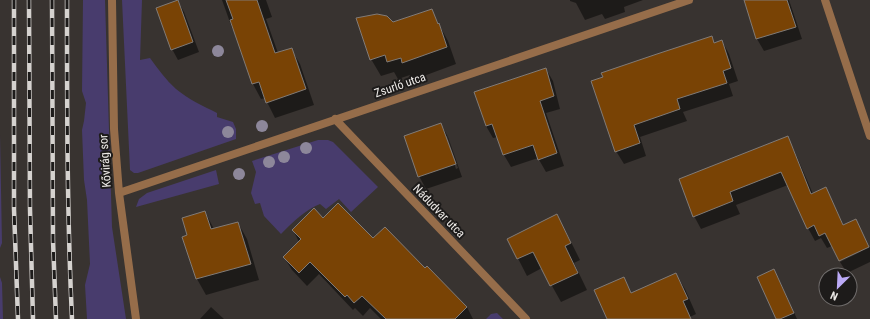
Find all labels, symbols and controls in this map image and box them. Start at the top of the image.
street label: Zsurló utca [372,70,428,100]
street label: Kővirág sor [96,134,114,188]
street label: Nádudvar utca [410,181,468,241]
north arrow [818,267,858,307]
text: N [828,288,840,303]

